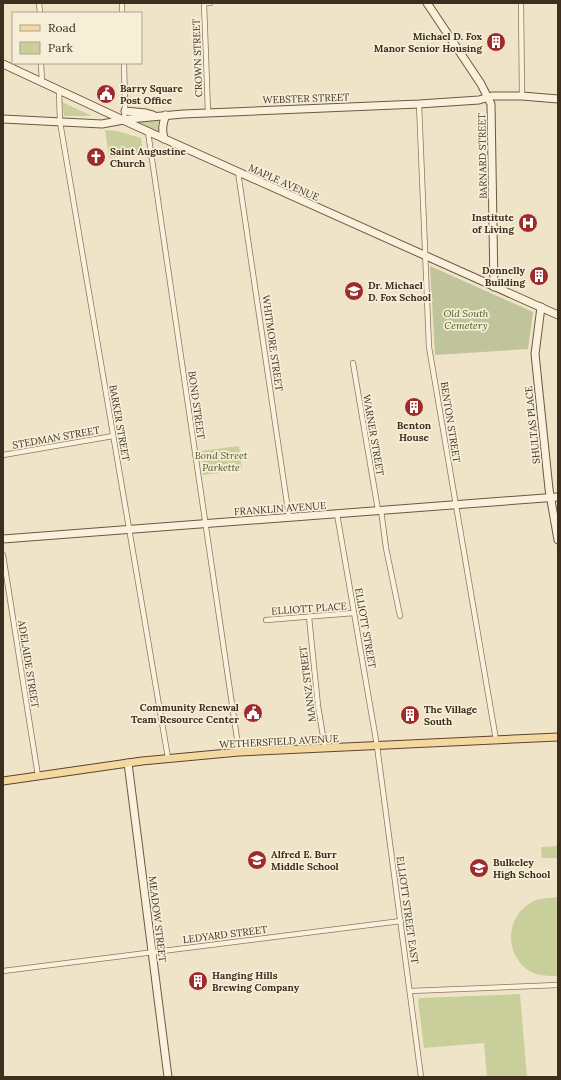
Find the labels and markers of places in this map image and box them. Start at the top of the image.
place label: Michael D. Fox Manor Senior Housing [374,30,483,55]
building icon: Michael D. Fox Manor Senior Housing [485,31,507,53]
place label: Barry Square Post Office [120,82,184,107]
public building icon: Barry Square Post Office [95,83,117,105]
place label: Saint Augustine Church [110,145,187,170]
church icon: Saint Augustine Church [85,146,107,168]
place label: Institute of Living [472,211,515,236]
hospital icon: Institute of Living [517,212,539,234]
place label: Donnelly Building [482,264,525,289]
building icon: Donnelly Building [528,265,550,287]
place label: Dr. Michael D. Fox School [368,279,431,304]
school or university icon: Dr. Michael D. Fox School [343,280,365,302]
building icon: Benton House [403,396,425,418]
place label: Benton House [397,419,432,444]
place label: Community Renewal Team Resource Center [131,701,239,726]
public building icon: Community Renewal Team Resource Center [242,702,264,724]
place label: The Village South [424,703,478,728]
building icon: The Village South [399,704,421,726]
place label: Alfred E. Burr Middle School [271,848,339,873]
school or university icon: Alfred E. Burr Middle School [246,849,268,871]
place label: Bulkeley High School [493,856,550,881]
school or university icon: Bulkeley High School [468,857,490,879]
place label: Hanging Hills Brewing Company [212,969,300,994]
building icon: Hanging Hills Brewing Company [187,970,209,992]

